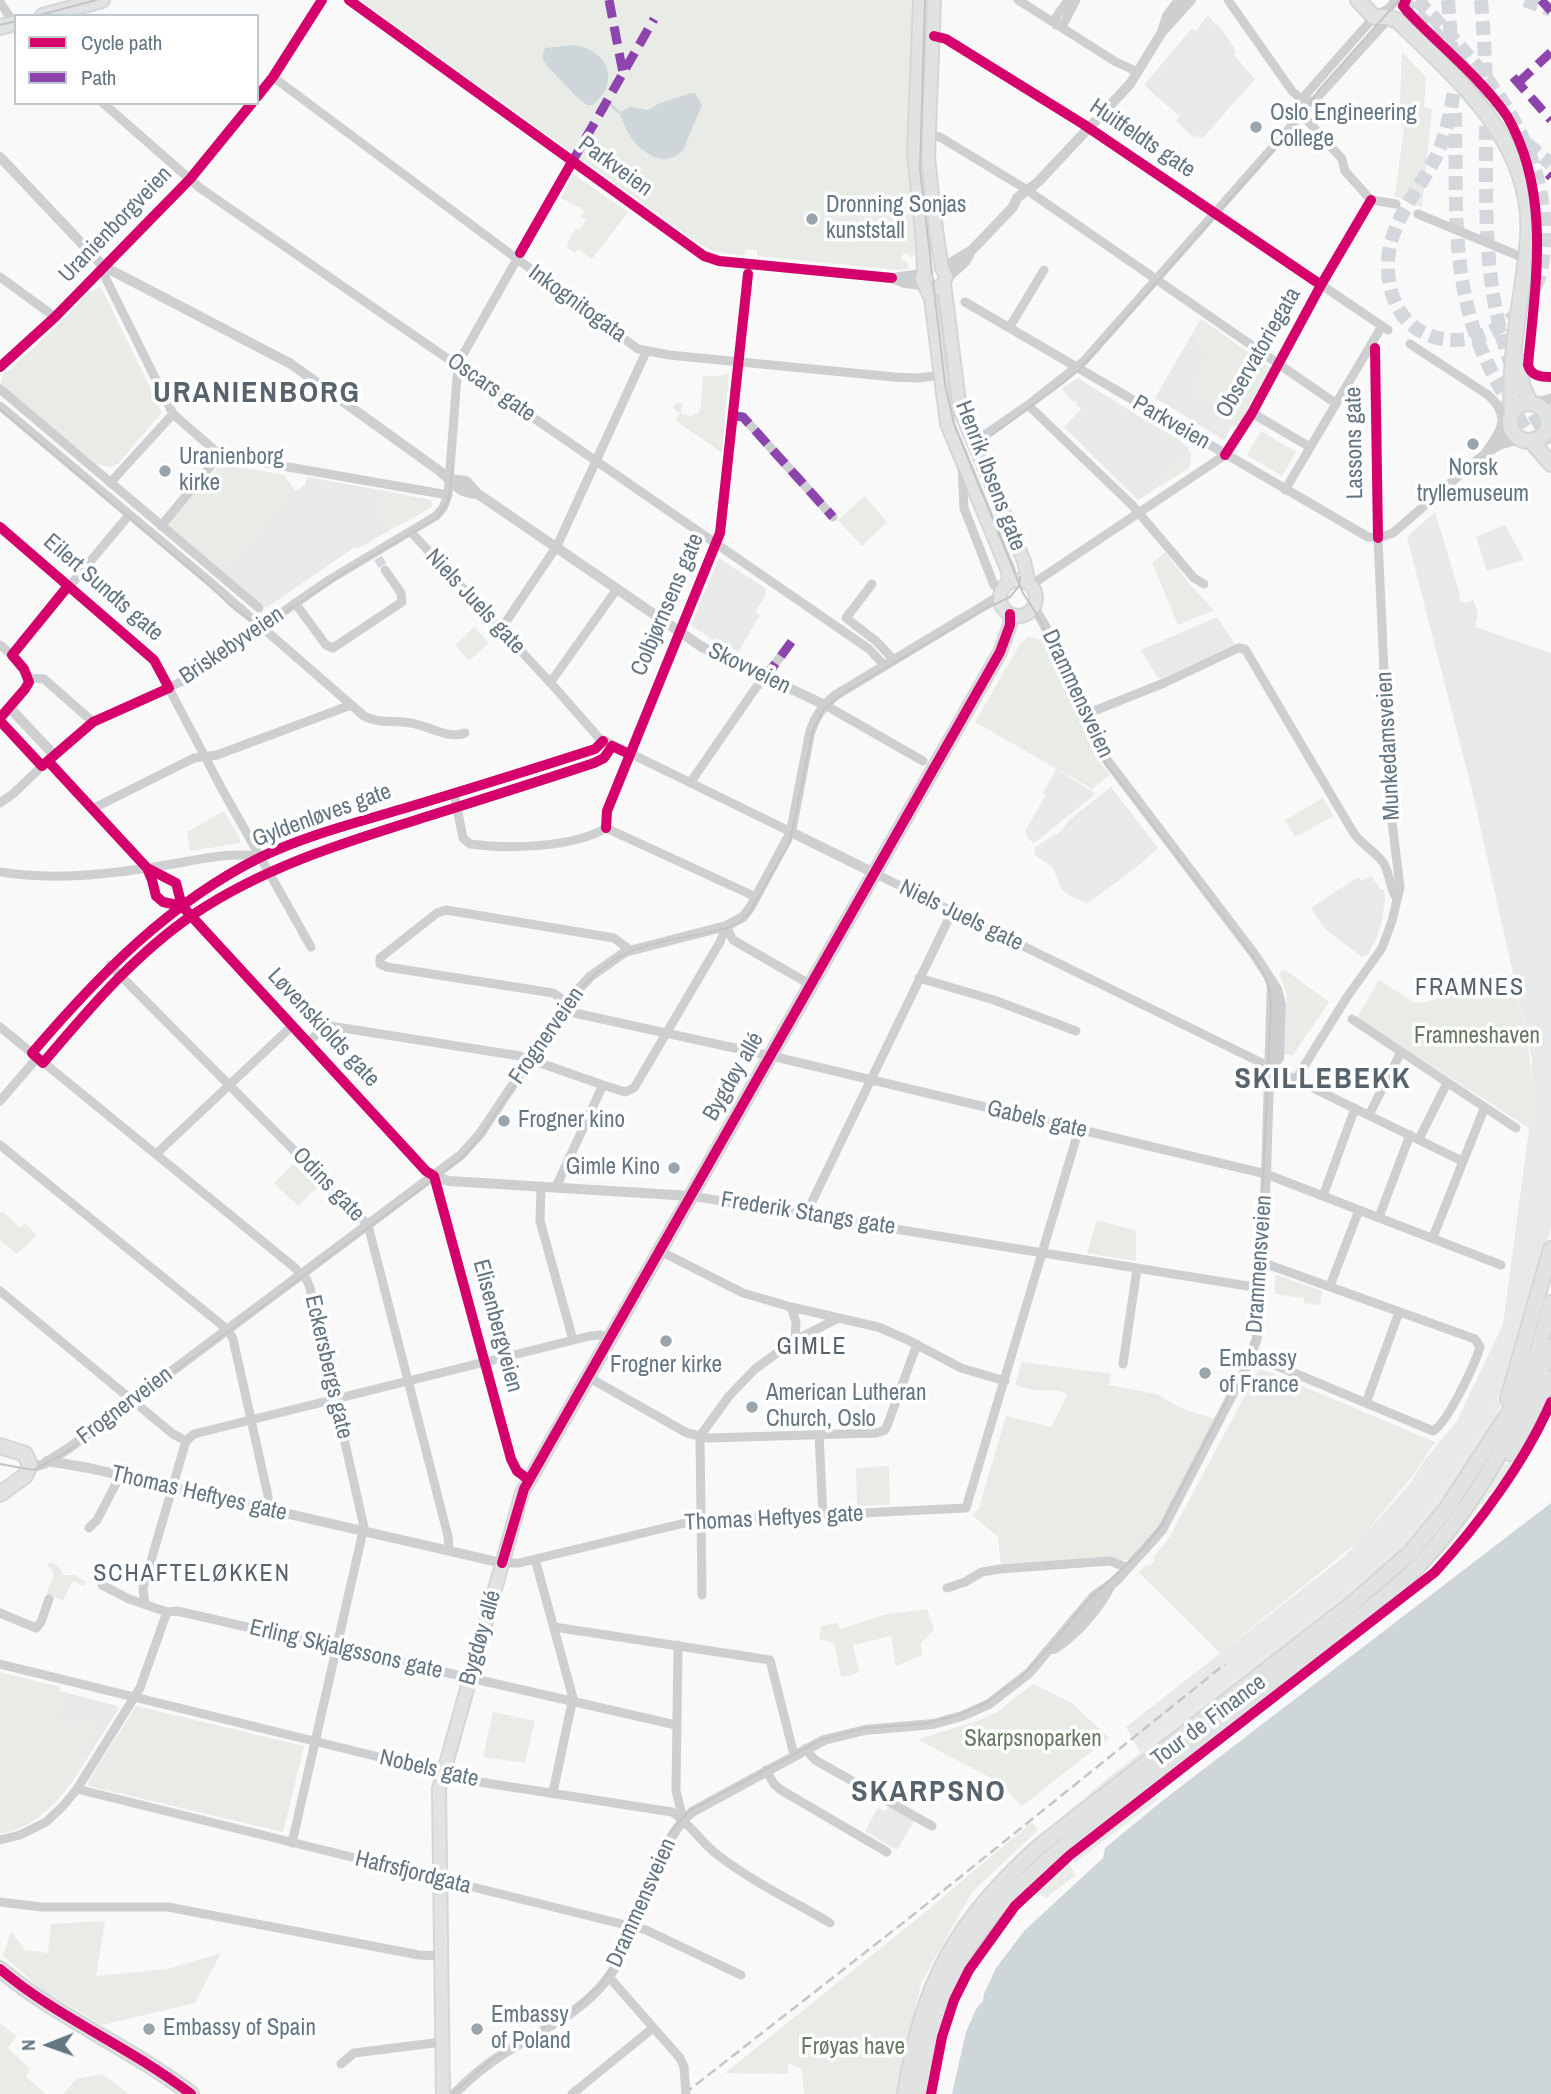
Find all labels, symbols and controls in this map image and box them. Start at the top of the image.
legend [14,14,259,105]
text: Cycle path [81,28,162,57]
text: Path [81,63,116,92]
street label: Huitfeldts gate [1084,94,1200,184]
place label: Oslo Engineering College [1270,100,1417,154]
marker: Oslo Engineering College [1248,119,1264,135]
street label: Parkveien [573,131,657,203]
street label: Uranienborgveien [54,161,178,289]
place label: Dronning Sonjas kunststall [826,192,966,246]
marker: Dronning Sonjas kunststall [804,211,820,227]
street label: Inkognitogata [523,259,631,349]
street label: Observatoriegata [1211,283,1307,423]
street label: Oscars gate [441,348,541,428]
district label: URANIENBORG [154,376,360,412]
street label: Lassons gate [1340,387,1370,499]
street label: Parkveien [1127,390,1215,456]
street label: Henrik Ibsens gate [949,397,1031,555]
marker: Norsk tryllemuseum [1465,436,1481,452]
place label: Uranienborg kirke [179,444,284,498]
place label: Norsk tryllemuseum [1417,455,1529,509]
marker: Uranienborg kirke [157,463,173,479]
street label: Eilert Sundts gate [37,528,169,648]
street label: Colbjørnsens gate [626,530,710,680]
street label: Niels Juels gate [419,544,531,660]
street label: Briskebyveien [175,601,289,691]
street label: Drammensveien [1035,625,1119,763]
street label: Skovveien [703,637,795,701]
street label: Munkedamsveien [1371,671,1407,821]
street label: Gyldenløves gate [249,778,395,854]
street label: Niels Juels gate [895,874,1027,958]
street label: Løvenskiolds gate [261,963,385,1093]
district label: FRAMNES [1416,975,1524,1003]
street label: Frognerveien [504,982,590,1090]
park label: Framneshaven [1414,1023,1540,1051]
street label: Bygdøy allé [698,1028,770,1126]
district label: SKILLEBEKK [1236,1062,1410,1098]
street label: Gabels gate [984,1095,1090,1145]
place label: Frogner kino [518,1107,625,1135]
marker: Frogner kino [496,1113,512,1129]
street label: Odins gate [286,1142,370,1228]
place label: Gimle Kino [566,1154,660,1182]
marker: Gimle Kino [666,1160,682,1176]
street label: Frederik Stangs gate [719,1187,897,1241]
street label: Drammensveien [1241,1194,1279,1334]
street label: Elisenbergveien [466,1257,528,1395]
street label: Eckersbergs gate [298,1292,358,1442]
marker: Frogner kirke [658,1333,674,1349]
district label: GIMLE [777,1334,847,1362]
place label: Embassy of France [1219,1346,1299,1400]
place label: Frogner kirke [610,1352,722,1380]
street label: Frognerveien [72,1361,178,1451]
marker: Embassy of France [1197,1365,1213,1381]
place label: American Lutheran Church, Oslo [766,1380,926,1434]
marker: American Lutheran Church, Oslo [744,1399,760,1415]
street label: Thomas Heftyes gate [109,1460,289,1528]
street label: Thomas Heftyes gate [684,1501,864,1537]
district label: SCHAFTELØKKEN [95,1561,289,1589]
street label: Bygdøy allé [454,1587,508,1689]
street label: Erling Skjalgssons gate [247,1614,445,1686]
street label: Tour de Finance [1146,1669,1272,1773]
park label: Skarpsnoparken [964,1726,1102,1754]
street label: Nobels gate [377,1744,481,1794]
district label: SKARPSNO [852,1775,1006,1811]
street label: Drammensveien [601,1834,683,1972]
street label: Hafrsfjordgata [352,1845,474,1901]
place label: Embassy of Poland [491,2002,571,2056]
north arrow [14,2010,84,2080]
place label: Embassy of Spain [163,2015,316,2043]
marker: Embassy of Spain [141,2021,157,2037]
marker: Embassy of Poland [469,2021,485,2037]
park label: Frøyas have [801,2034,905,2062]
text: N [15,2040,41,2051]

